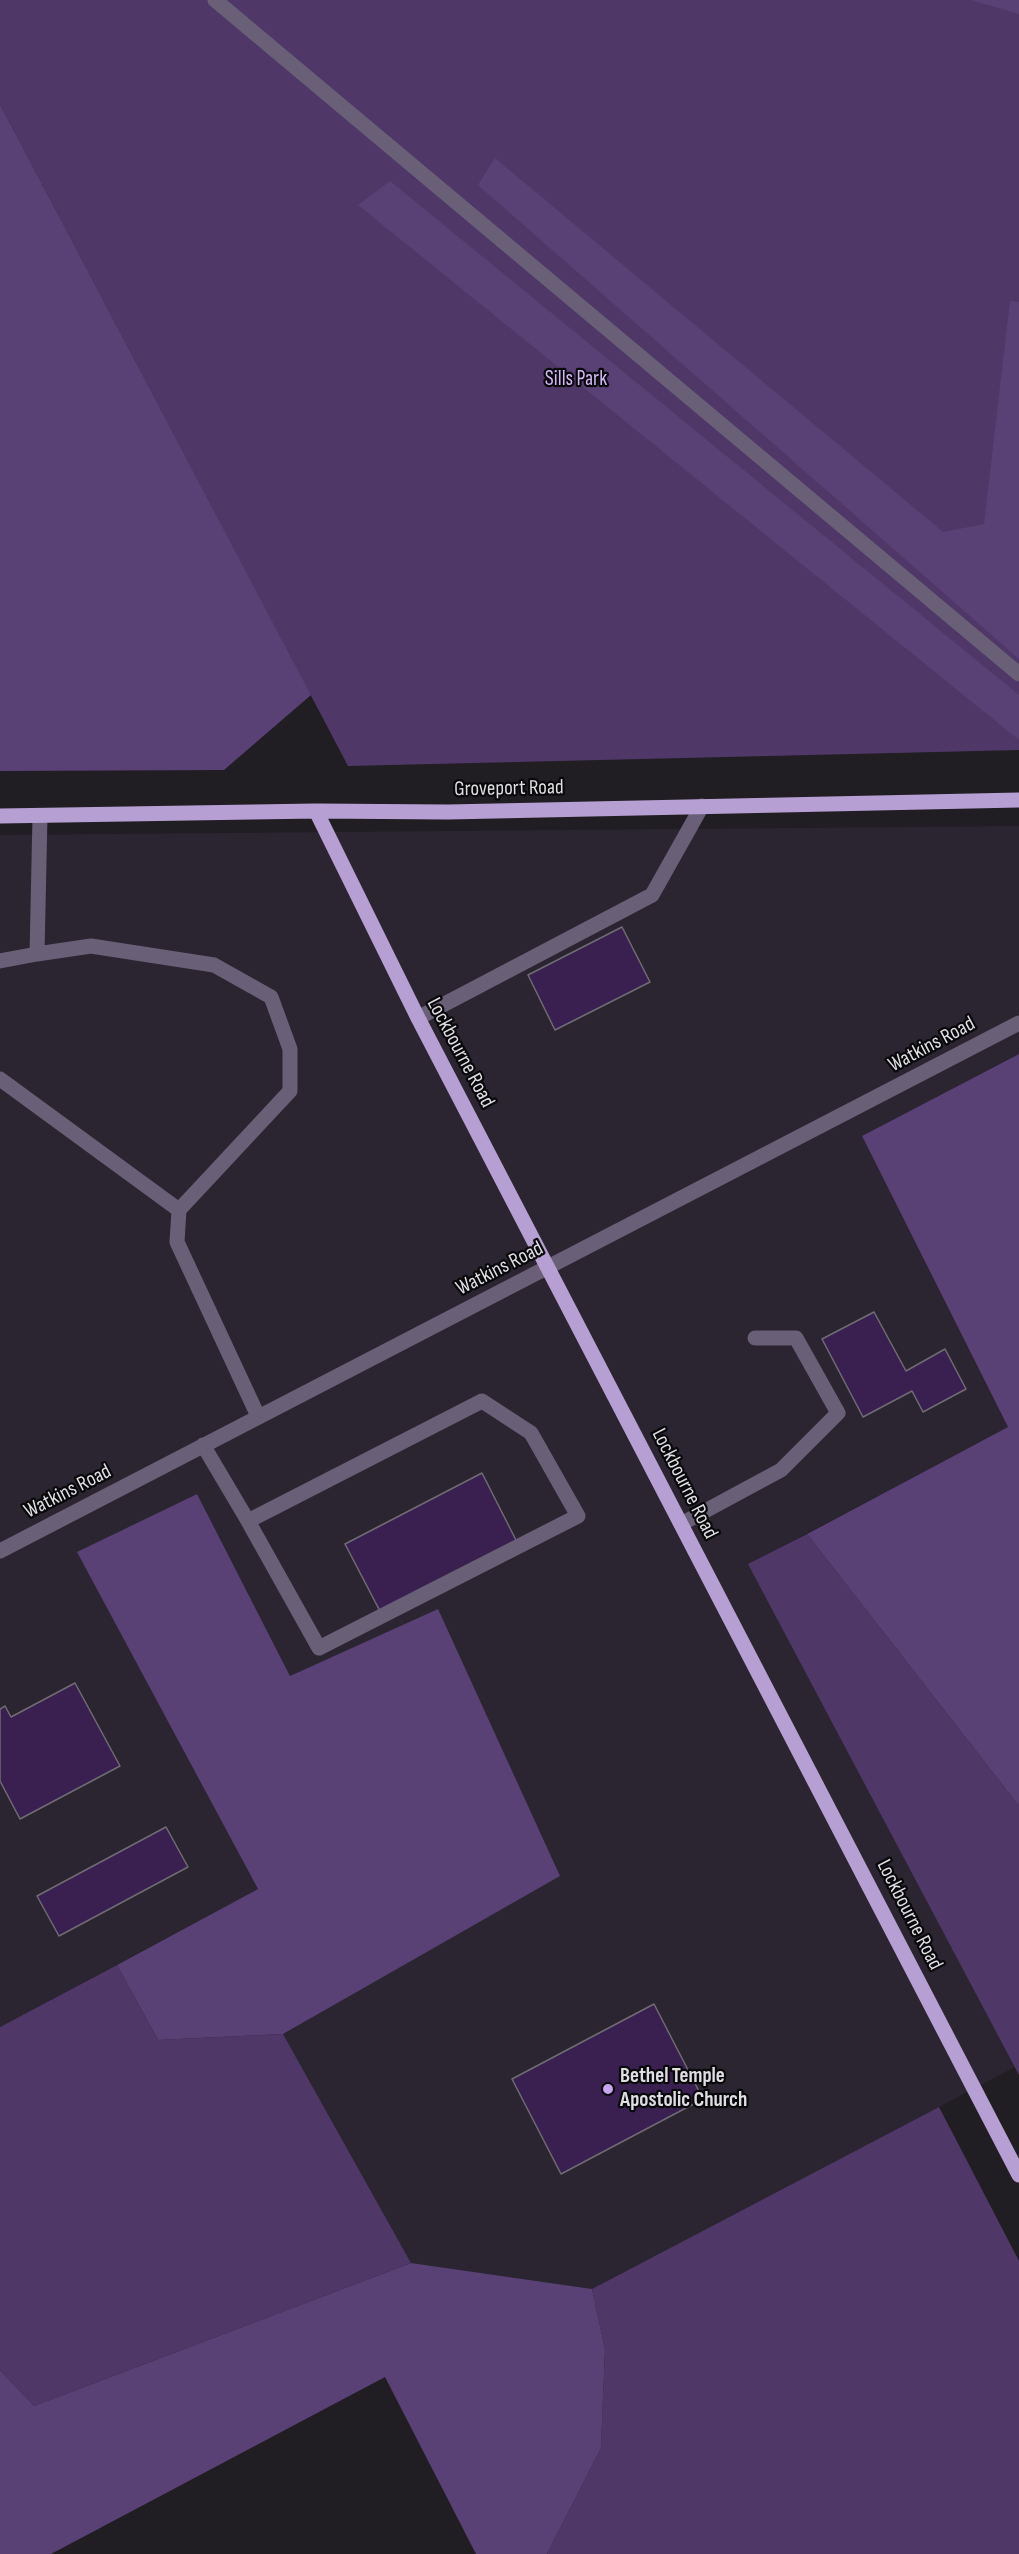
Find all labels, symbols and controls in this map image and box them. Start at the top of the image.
park label: Sills Park [545,367,607,393]
street label: Groveport Road [454,775,564,803]
street label: Lockbourne Road [421,994,499,1112]
street label: Watkins Road [884,1012,980,1078]
street label: Watkins Road [452,1236,548,1302]
street label: Lockbourne Road [645,1425,723,1543]
street label: Watkins Road [20,1459,116,1525]
street label: Lockbourne Road [870,1856,948,1974]
place label: Bethel Temple Apostolic Church [620,2064,747,2114]
marker: Bethel Temple Apostolic Church [601,2082,615,2096]

